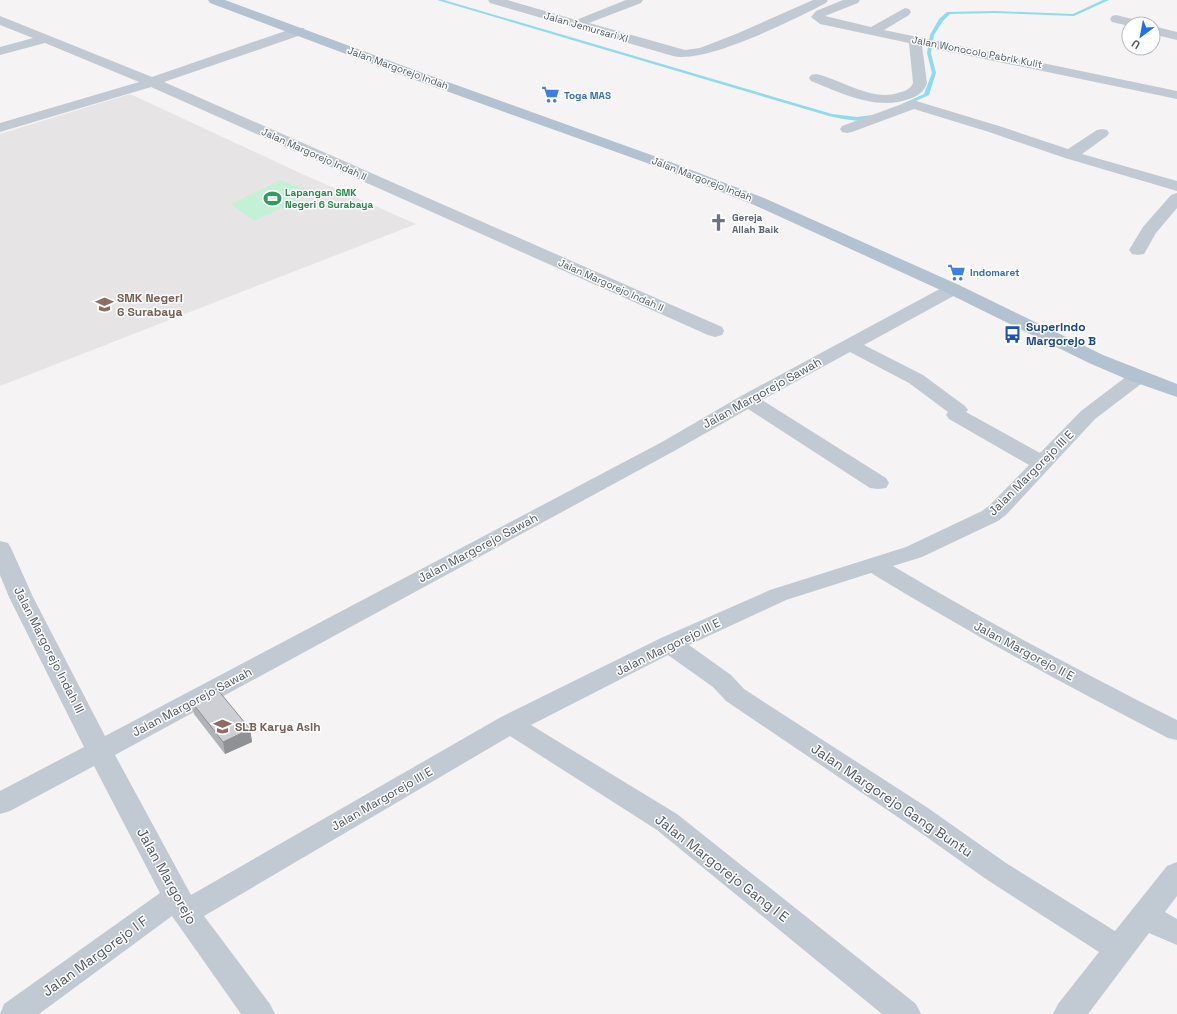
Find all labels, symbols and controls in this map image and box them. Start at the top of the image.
street label: Jalan Jemursari XI [542,9,630,45]
north arrow [1121,16,1161,56]
street label: Jalan Wonocolo Pabrik Kulit [911,33,1044,71]
text: U [1129,37,1143,52]
street label: Jalan Margorejo Indah [346,44,450,92]
supermarket icon: Toga MAS [541,85,561,105]
place label: Toga MAS [564,89,611,102]
street label: Jalan Margorejo Indah II [259,125,369,183]
street label: Jalan Margorejo Indah [650,154,754,204]
place label: Lapangan SMK Negeri 6 Surabaya [285,186,374,211]
sports icon: Lapangan SMK Negeri 6 Surabaya [262,188,282,208]
place label: Gereja Allah Baik [732,211,779,236]
church icon: Gereja Allah Baik [709,213,729,233]
street label: Jalan Margorejo Indah II [556,256,666,314]
supermarket icon: Indomaret [947,262,967,282]
place label: Indomaret [970,266,1020,279]
place label: SMK Negeri 6 Surabaya [117,290,183,320]
school or university icon: SMK Negeri 6 Surabaya [94,295,114,315]
place label: Superindo Margorejo B [1026,319,1096,349]
bus stop icon: Superindo Margorejo B [1003,324,1023,344]
street label: Jalan Margorejo Sawah [700,354,824,432]
street label: Jalan Margorejo III E [985,427,1077,519]
street label: Jalan Margorejo Sawah [415,510,541,586]
street label: Jalan Margorejo Indah III [10,584,88,716]
street label: Jalan Margorejo III E [613,615,723,679]
street label: Jalan Margorejo II E [971,618,1077,684]
street label: Jalan Margorejo Sawah [129,664,255,740]
school or university icon: SLB Karya Asih [212,717,232,737]
place label: SLB Karya Asih [235,719,321,735]
street label: Jalan Margorejo Gang Buntu [808,739,976,861]
street label: Jalan Margorejo III E [329,763,436,834]
street label: Jalan Margorejo Gang I E [651,810,793,926]
street label: Jalan Margorejo [133,824,201,928]
street label: Jalan Margorejo I F [39,911,152,1000]

